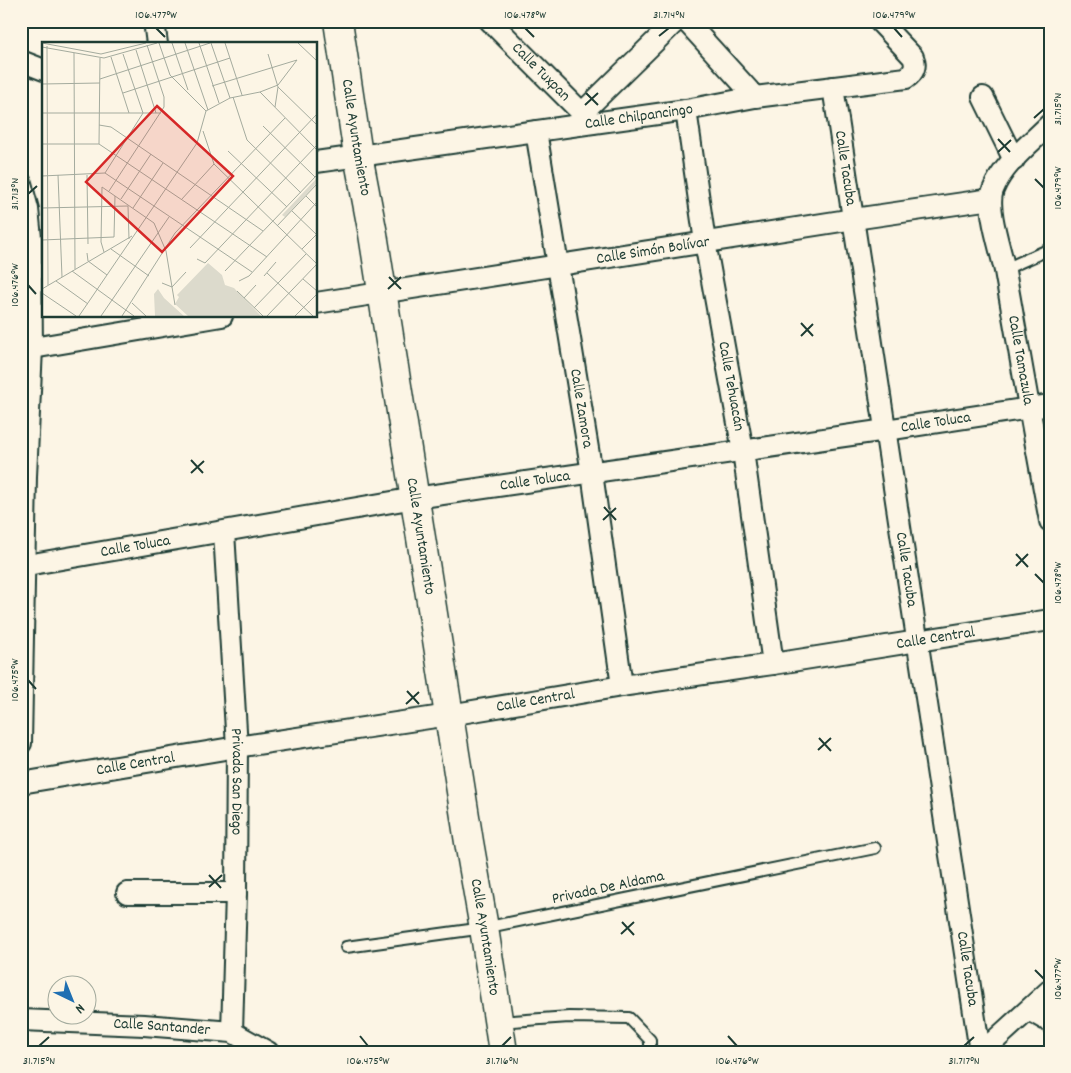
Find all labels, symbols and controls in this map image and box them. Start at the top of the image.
text: 106.477°W [135,7,177,24]
text: 106.478°W [504,7,546,24]
text: 31.714°N [653,7,685,24]
text: 106.479°W [873,7,916,24]
street label: Calle Tuxpan [506,37,576,107]
inset map [42,42,318,318]
street label: Calle Ayuntamiento [335,78,377,198]
text: 31.715°N [1050,93,1067,125]
street label: Calle Chilpancingo [583,97,695,136]
street label: Calle Tacuba [828,129,862,208]
text: 106.479°W [1050,166,1067,209]
text: 31.713°N [7,178,24,210]
street label: Calle Simón Bolívar [595,230,711,271]
text: 106.476°W [7,263,24,307]
street label: Calle Tamazula [1002,314,1040,407]
street label: Calle Tehuacán [712,340,751,433]
street label: Calle Zamora [564,367,599,450]
street label: Calle Toluca [899,406,973,439]
street label: Calle Toluca [498,464,572,497]
street label: Calle Ayuntamiento [400,476,441,597]
street label: Calle Toluca [99,529,172,564]
street label: Calle Tacuba [889,530,924,609]
text: 106.478°W [1050,562,1067,604]
street label: Calle Central [895,621,977,656]
text: 106.475°W [7,658,24,701]
street label: Calle Central [494,683,577,718]
street label: Privada San Diego [224,727,249,835]
street label: Calle Central [94,746,177,782]
street label: Privada De Aldama [550,865,667,911]
street label: Calle Ayuntamiento [464,877,506,997]
street label: Calle Tacuba [950,930,984,1008]
text: 106.477°W [1050,958,1067,1000]
north arrow [48,976,98,1026]
text: N [70,998,89,1018]
street label: Calle Santander [113,1012,211,1042]
text: 31.715°N [23,1053,55,1070]
text: 106.475°W [347,1053,390,1070]
text: 31.716°N [486,1053,518,1070]
text: 106.476°W [715,1053,759,1070]
text: 31.717°N [948,1053,980,1070]

